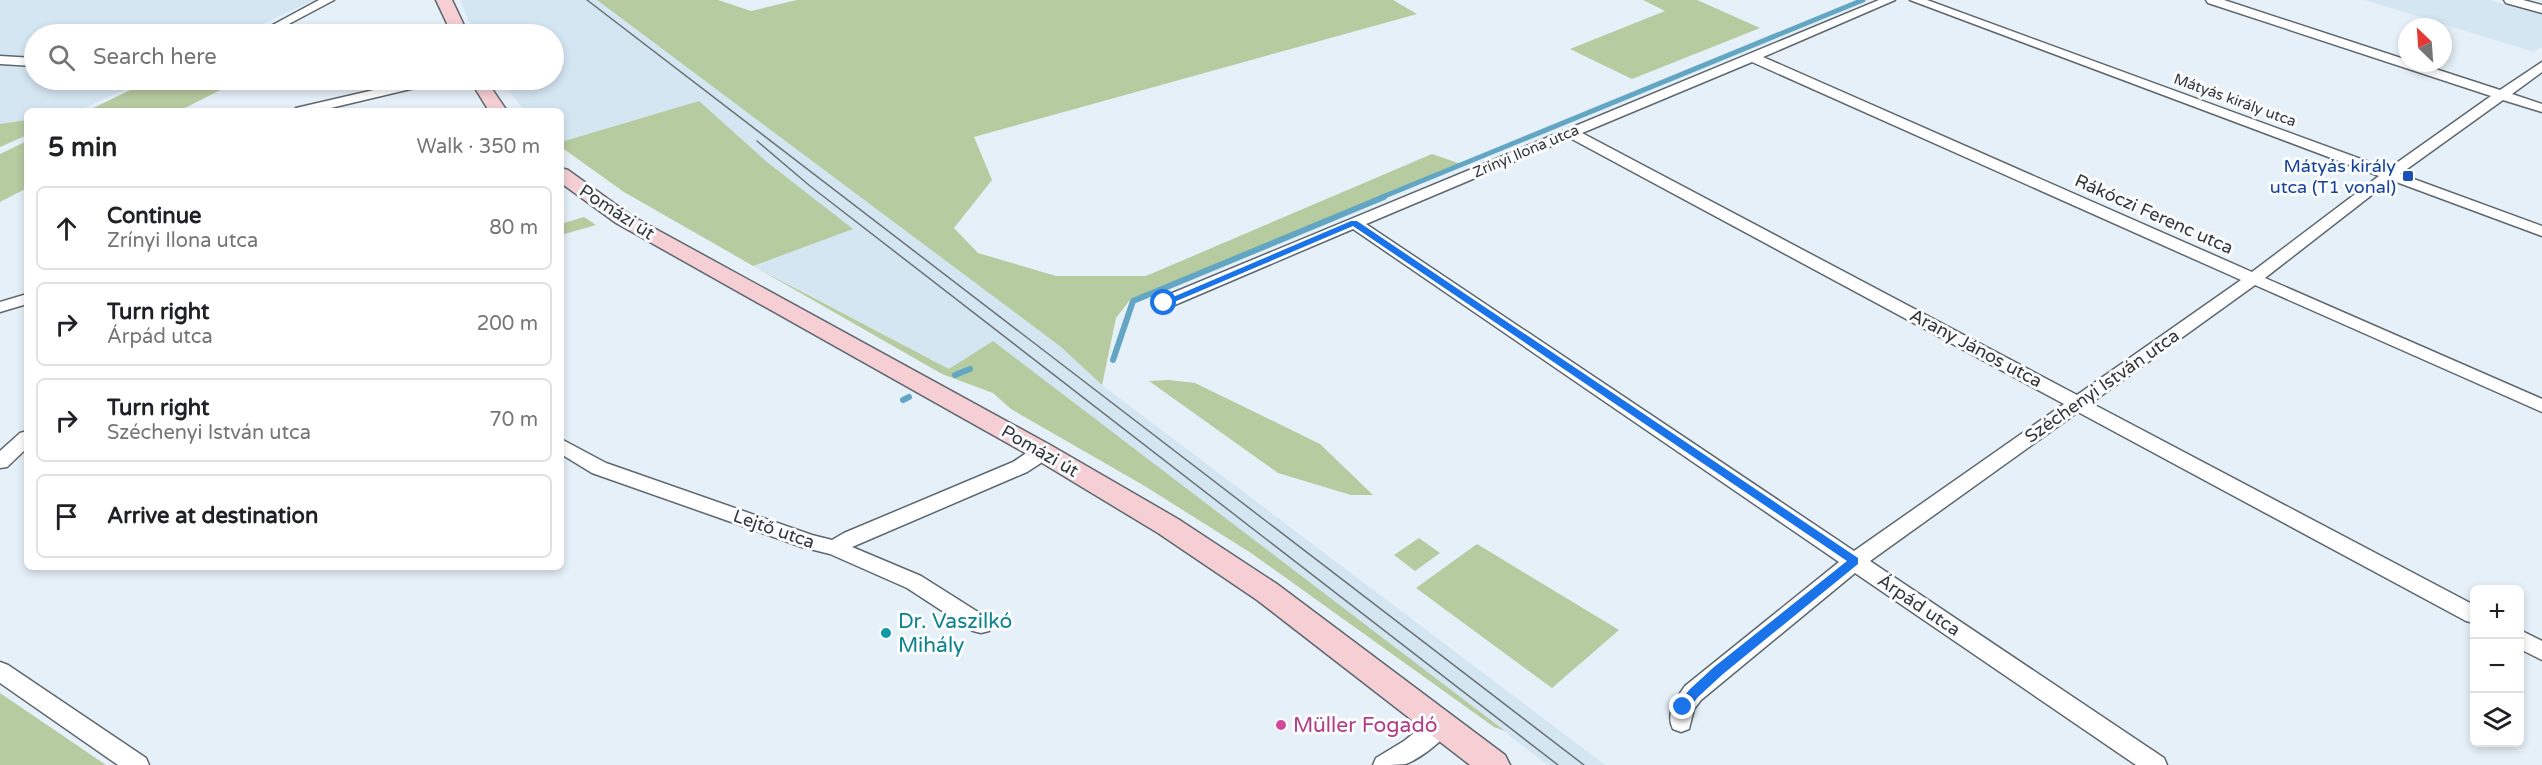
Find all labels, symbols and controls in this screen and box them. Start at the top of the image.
north arrow [2398,18,2452,72]
search box [24,24,564,90]
icon: search [45,41,78,74]
text: Search here [93,44,217,70]
street label: Mátyás király utca [2171,70,2299,130]
street label: Zrínyi Ilona utca [1470,121,1582,181]
text: 5 min [48,132,117,163]
text: Walk · 350 m [417,135,540,159]
place label: Mátyás király utca (T1 vonal) [2270,155,2396,198]
street label: Rákóczi Ferenc utca [2071,169,2237,259]
marker: Mátyás király utca (T1 vonal) [2401,169,2415,183]
street label: Pomázi út [575,180,659,245]
text: Continue [107,203,202,229]
icon: ahead [50,212,83,245]
text: 80 m [489,216,538,240]
text: Zrínyi Ilona utca [107,229,258,253]
route start [1150,289,1176,315]
text: Turn right [107,299,209,325]
street label: Arany János utca [1906,304,2046,392]
icon: right [50,308,83,341]
text: 200 m [477,312,538,336]
street label: Széchenyi István utca [2021,324,2183,448]
text: Árpád utca [107,325,213,349]
text: Turn right [107,395,209,421]
icon: right [50,404,83,437]
text: 70 m [489,408,538,432]
street label: Pomázi út [998,420,1083,482]
text: Széchenyi István utca [107,421,311,445]
icon: arrive [50,500,83,533]
text: Arrive at destination [107,503,318,529]
street label: Lejtő utca [730,505,818,553]
street label: Árpád utca [1873,569,1965,641]
map controls [2470,585,2524,747]
button: + [2470,585,2524,639]
place label: Dr. Vaszilkó Mihály [898,609,1012,658]
marker: Dr. Vaszilkó Mihály [879,626,893,640]
button: − [2470,639,2524,693]
route end [1669,693,1695,719]
button: layers [2470,693,2524,747]
place label: Müller Fogadó [1293,713,1437,738]
marker: Müller Fogadó [1274,718,1288,732]

